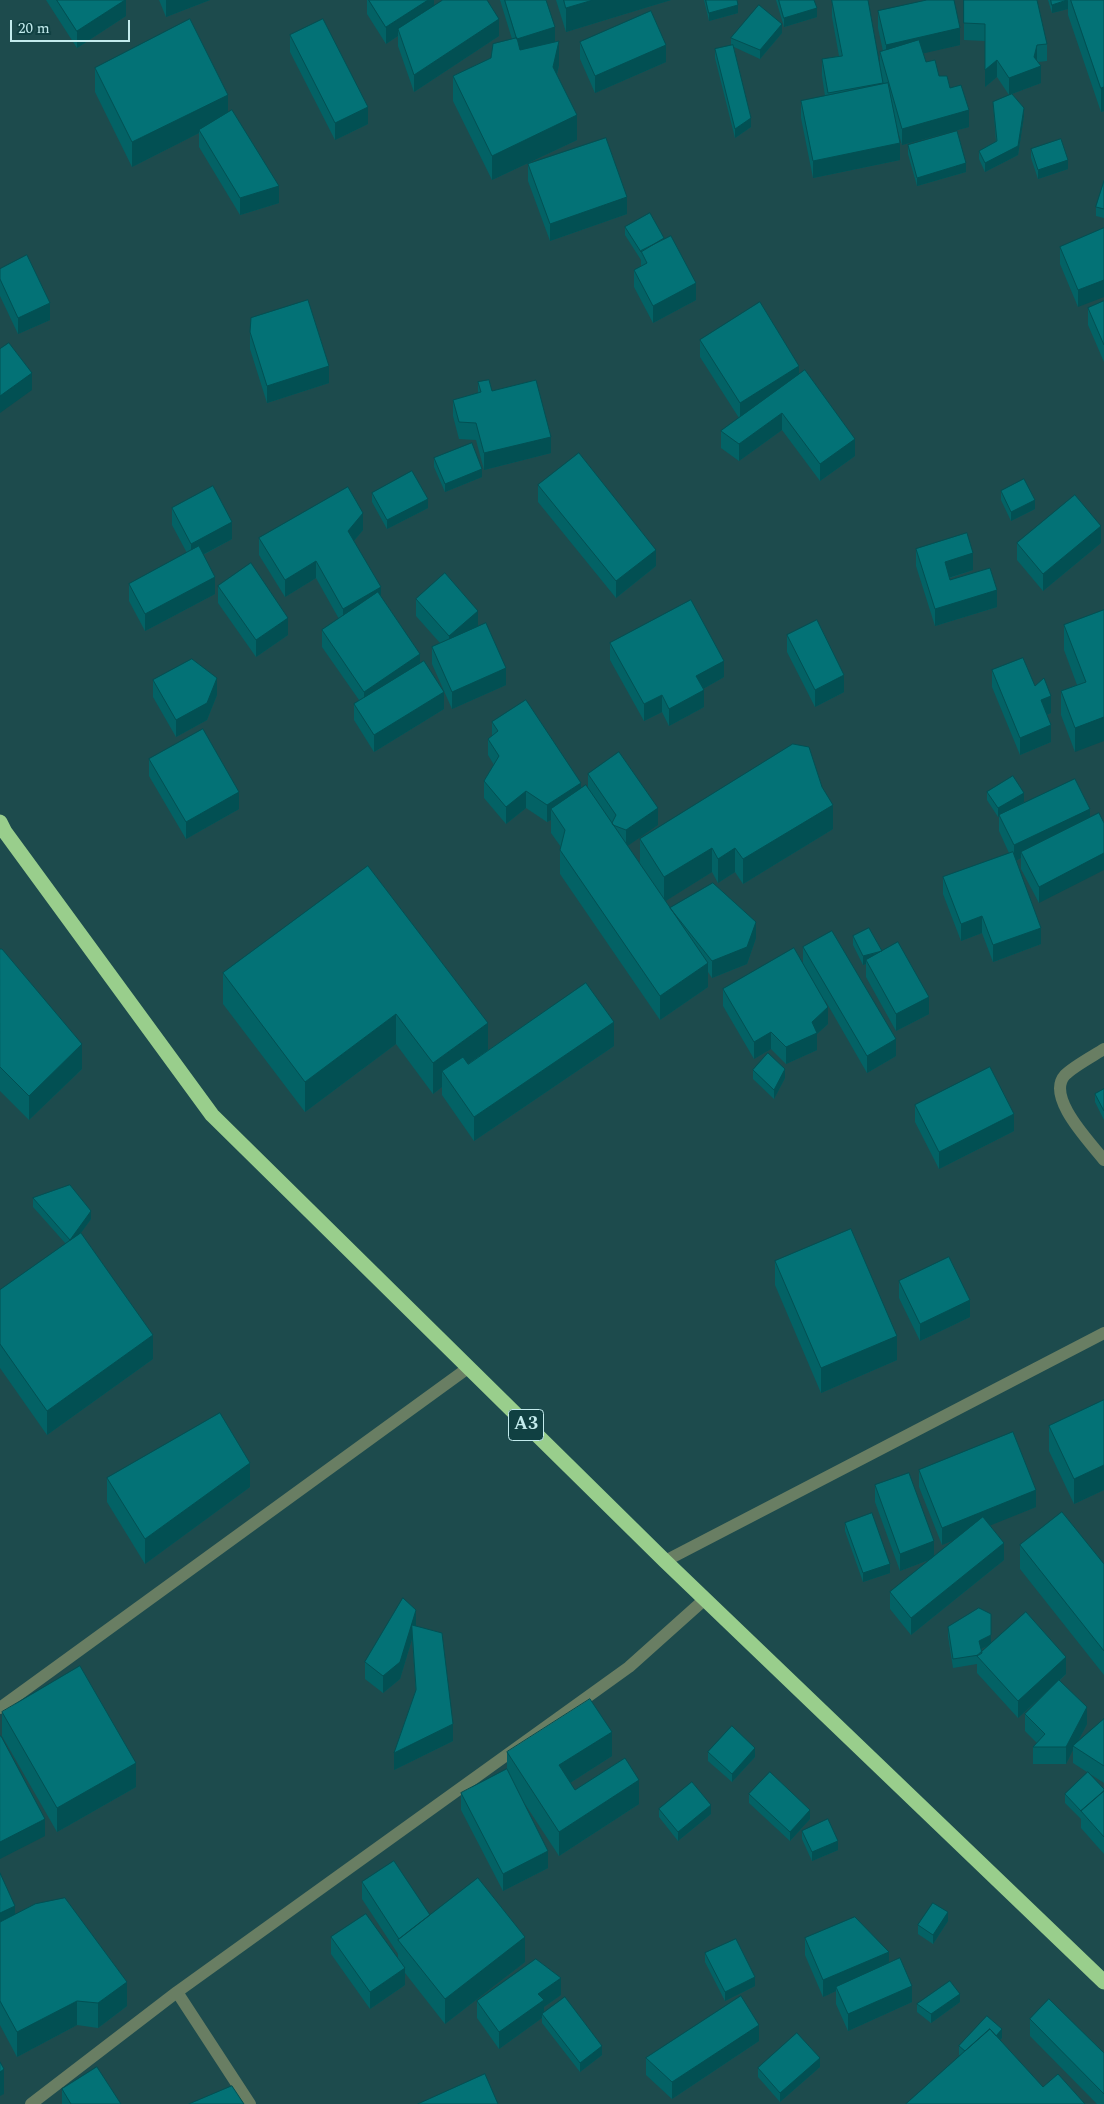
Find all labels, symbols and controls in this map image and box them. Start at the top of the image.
scale bar [12,10,132,42]
text: 20 m [18,17,50,40]
road number: A3 [508,1410,544,1440]

